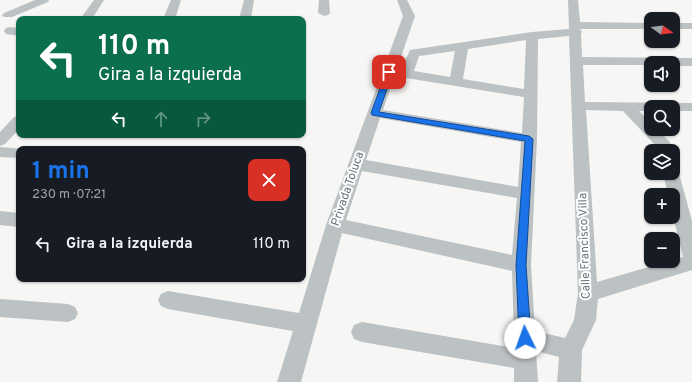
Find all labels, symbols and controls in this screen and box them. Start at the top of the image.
north arrow [644,12,680,48]
map controls [644,12,680,268]
text: 110 m [98,29,170,65]
icon: left [32,32,84,84]
pin [372,55,406,89]
button: sound [644,56,680,92]
icon: arrive [378,61,400,83]
text: Gira a la izquierda [98,64,242,87]
button: search [644,100,680,136]
icon: left [108,108,130,130]
icon: ahead [150,108,172,130]
icon: right [192,108,214,130]
button: layers [644,144,680,180]
street label: Privada Toluca [328,150,368,228]
text: 1 min [32,157,90,187]
button: close [248,159,290,201]
text: 230 m · 07:21 [32,187,106,203]
button: + [644,188,680,224]
street label: Calle Francisco Villa [575,193,595,299]
button: − [644,232,680,268]
icon: left [32,233,54,255]
text: Gira a la izquierda [66,235,193,254]
text: 110 m [253,235,290,254]
position arrow [504,317,546,359]

